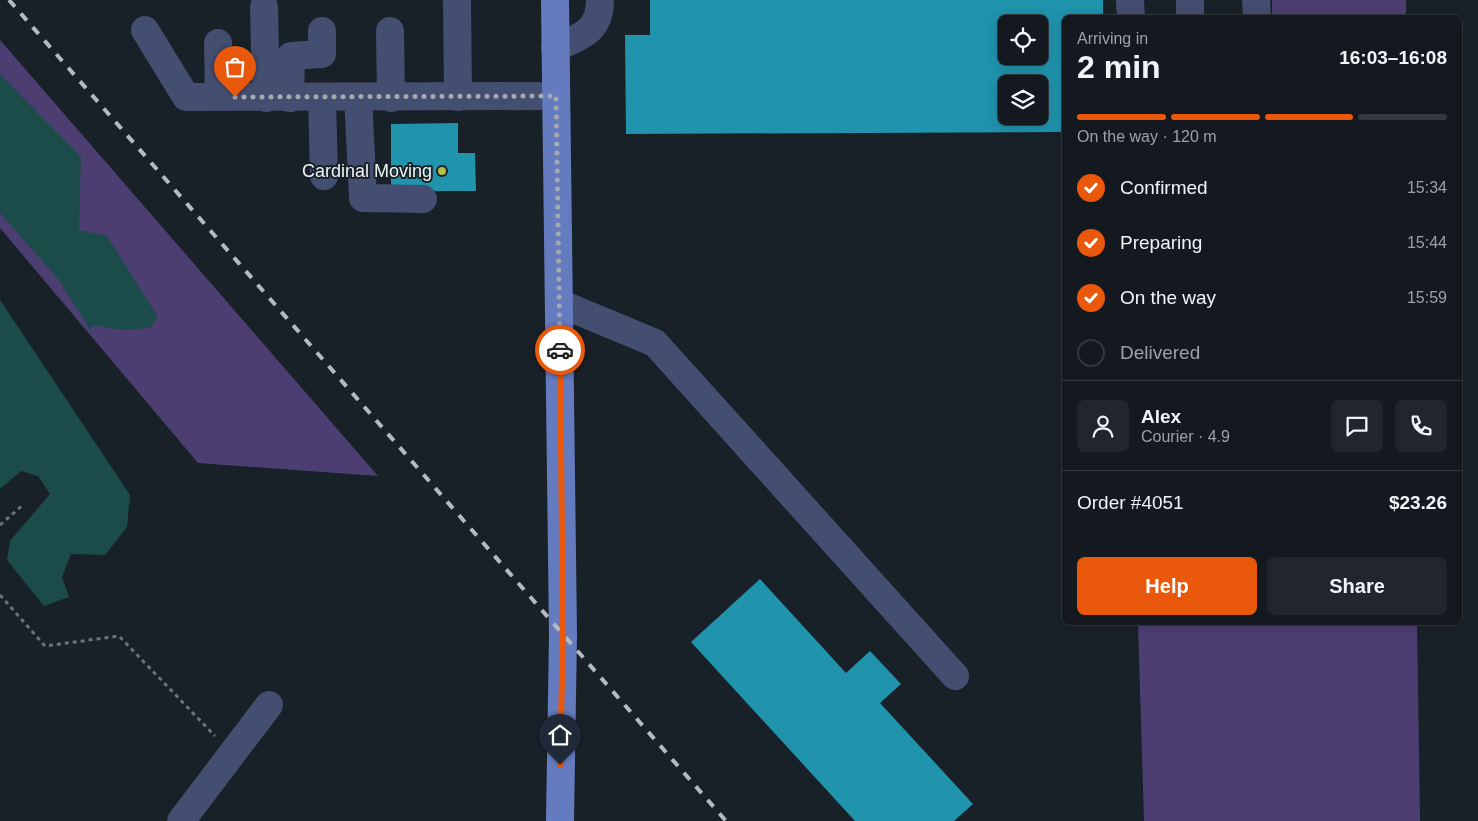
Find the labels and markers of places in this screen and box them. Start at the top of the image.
pin [214,46,256,97]
place label: Cardinal Moving [302,161,432,181]
marker: Cardinal Moving [436,165,448,177]
pin [539,714,581,765]

